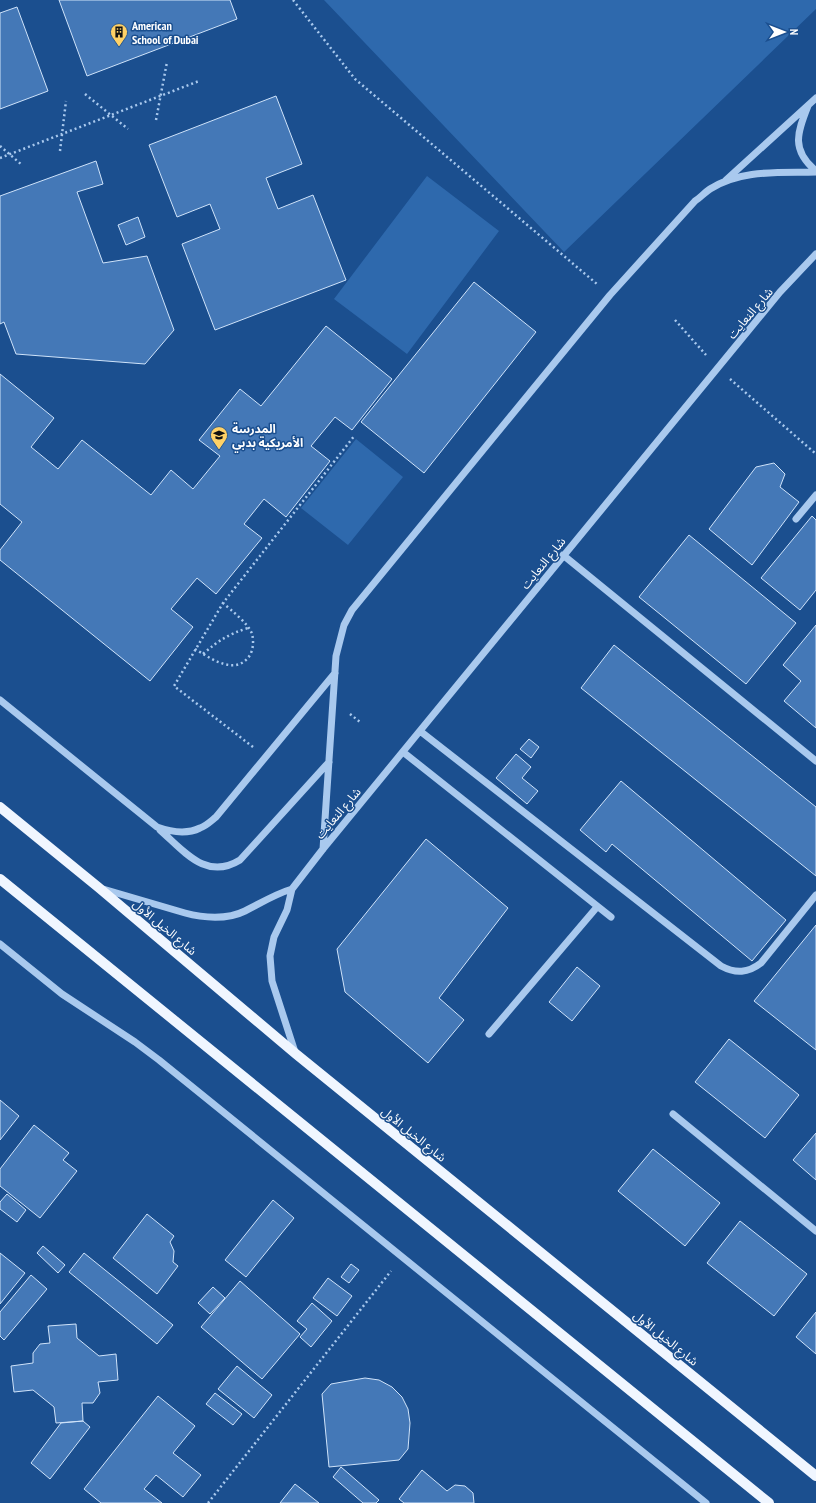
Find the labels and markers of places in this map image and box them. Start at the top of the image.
place label: American School of Dubai [131,18,199,47]
building icon: American School of Dubai [109,22,129,47]
place label: المدرسة الأمريكية بدبي [232,421,303,452]
school or university icon: المدرسة الأمريكية بدبي [209,425,229,450]

